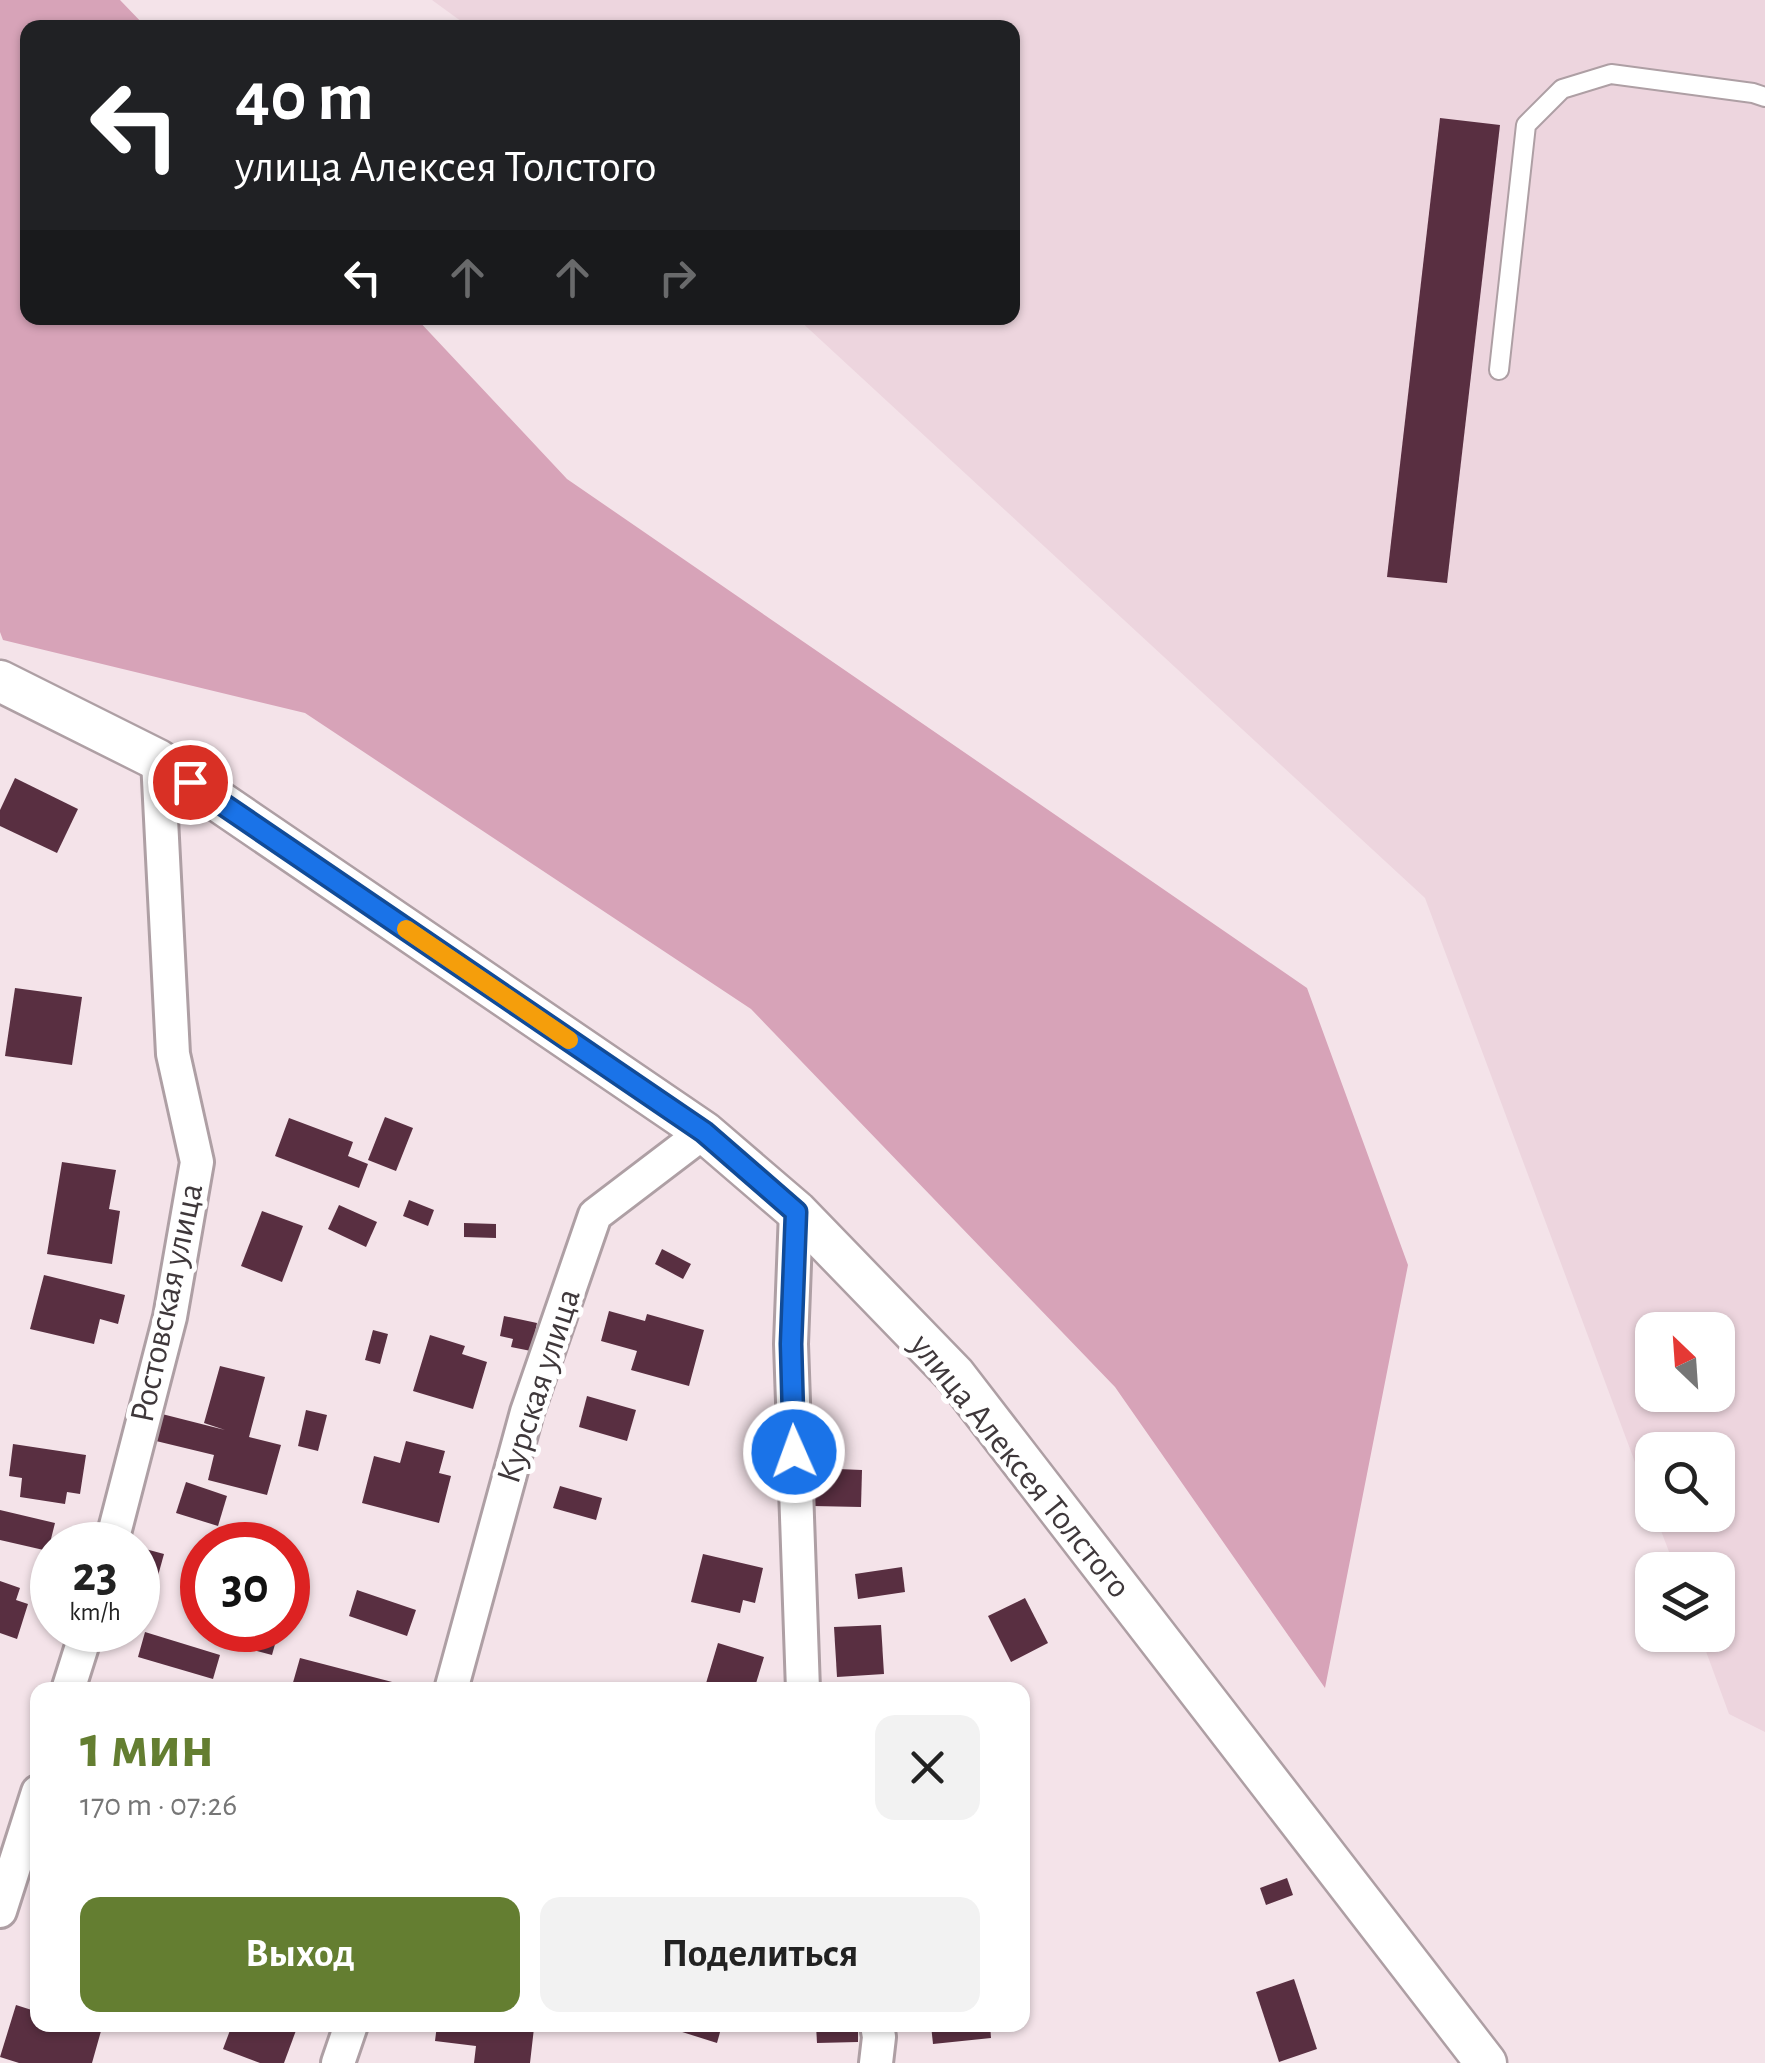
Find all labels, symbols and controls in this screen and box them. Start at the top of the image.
icon: left [70,60,200,190]
text: 40 m [235,63,374,133]
text: улица Алексея Толстого [235,145,657,190]
icon: left [335,250,390,305]
icon: ahead [440,250,495,305]
icon: ahead [545,250,600,305]
icon: right [650,250,705,305]
pin [148,740,233,825]
icon: arrive [163,755,218,810]
street label: Ростовская улица [125,1180,209,1426]
street label: Курская улица [491,1284,587,1488]
north arrow [1635,1312,1735,1412]
map controls [1635,1312,1735,1652]
street label: улица Алексея Толстого [903,1327,1137,1604]
position arrow [742,1400,846,1504]
button: search [1635,1432,1735,1532]
speed limit sign: 30 [180,1522,310,1652]
text: 23 [72,1550,118,1600]
button: layers [1635,1552,1735,1652]
text: km/h [69,1600,121,1625]
button: close [875,1715,980,1820]
text: 1 мин [80,1718,214,1778]
text: 170 m · 07:26 [80,1789,237,1821]
button: Выход [80,1897,520,2012]
button: Поделиться [540,1897,980,2012]

